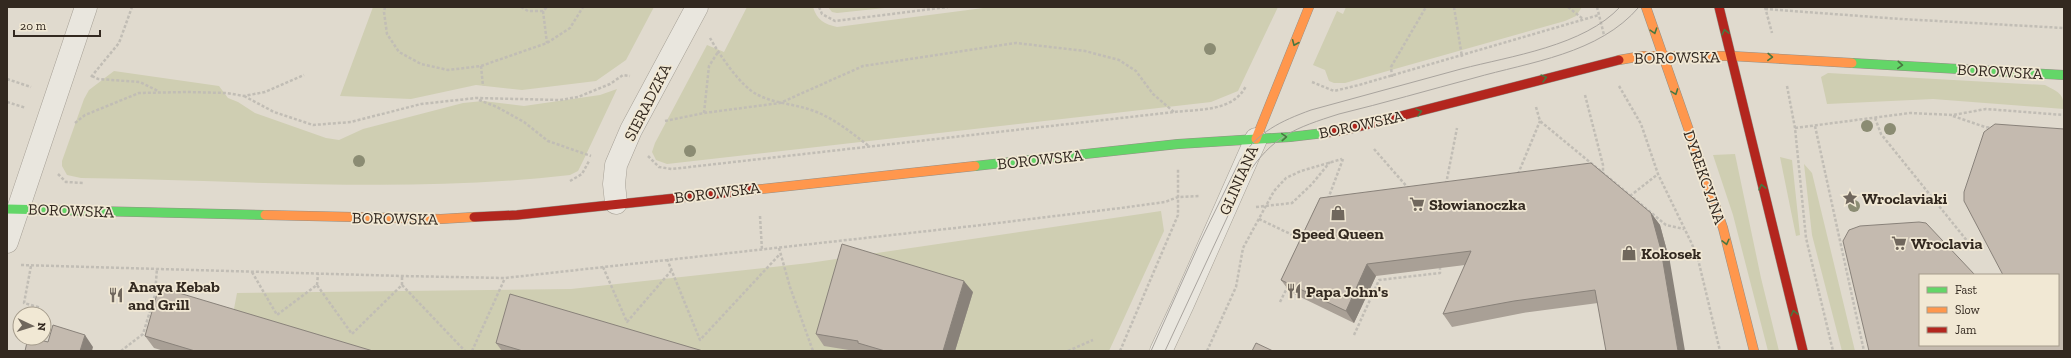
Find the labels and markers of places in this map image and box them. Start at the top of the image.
place icon: Wroclaviaki [1841,189,1859,207]
place label: Wroclaviaki [1862,189,1948,208]
supermarket icon: Słowianoczka [1408,195,1426,213]
place label: Słowianoczka [1429,195,1526,214]
shop icon: Speed Queen [1329,204,1347,222]
place label: Speed Queen [1292,224,1384,243]
supermarket icon: Wroclavia [1890,234,1908,252]
place label: Wroclavia [1911,234,1983,253]
shop icon: Kokosek [1620,244,1638,262]
place label: Kokosek [1641,244,1701,263]
place label: Anaya Kebab and Grill [128,277,220,314]
restaurant icon: Papa John's [1285,282,1303,300]
place label: Papa John's [1306,282,1388,301]
restaurant icon: Anaya Kebab and Grill [107,286,125,304]

